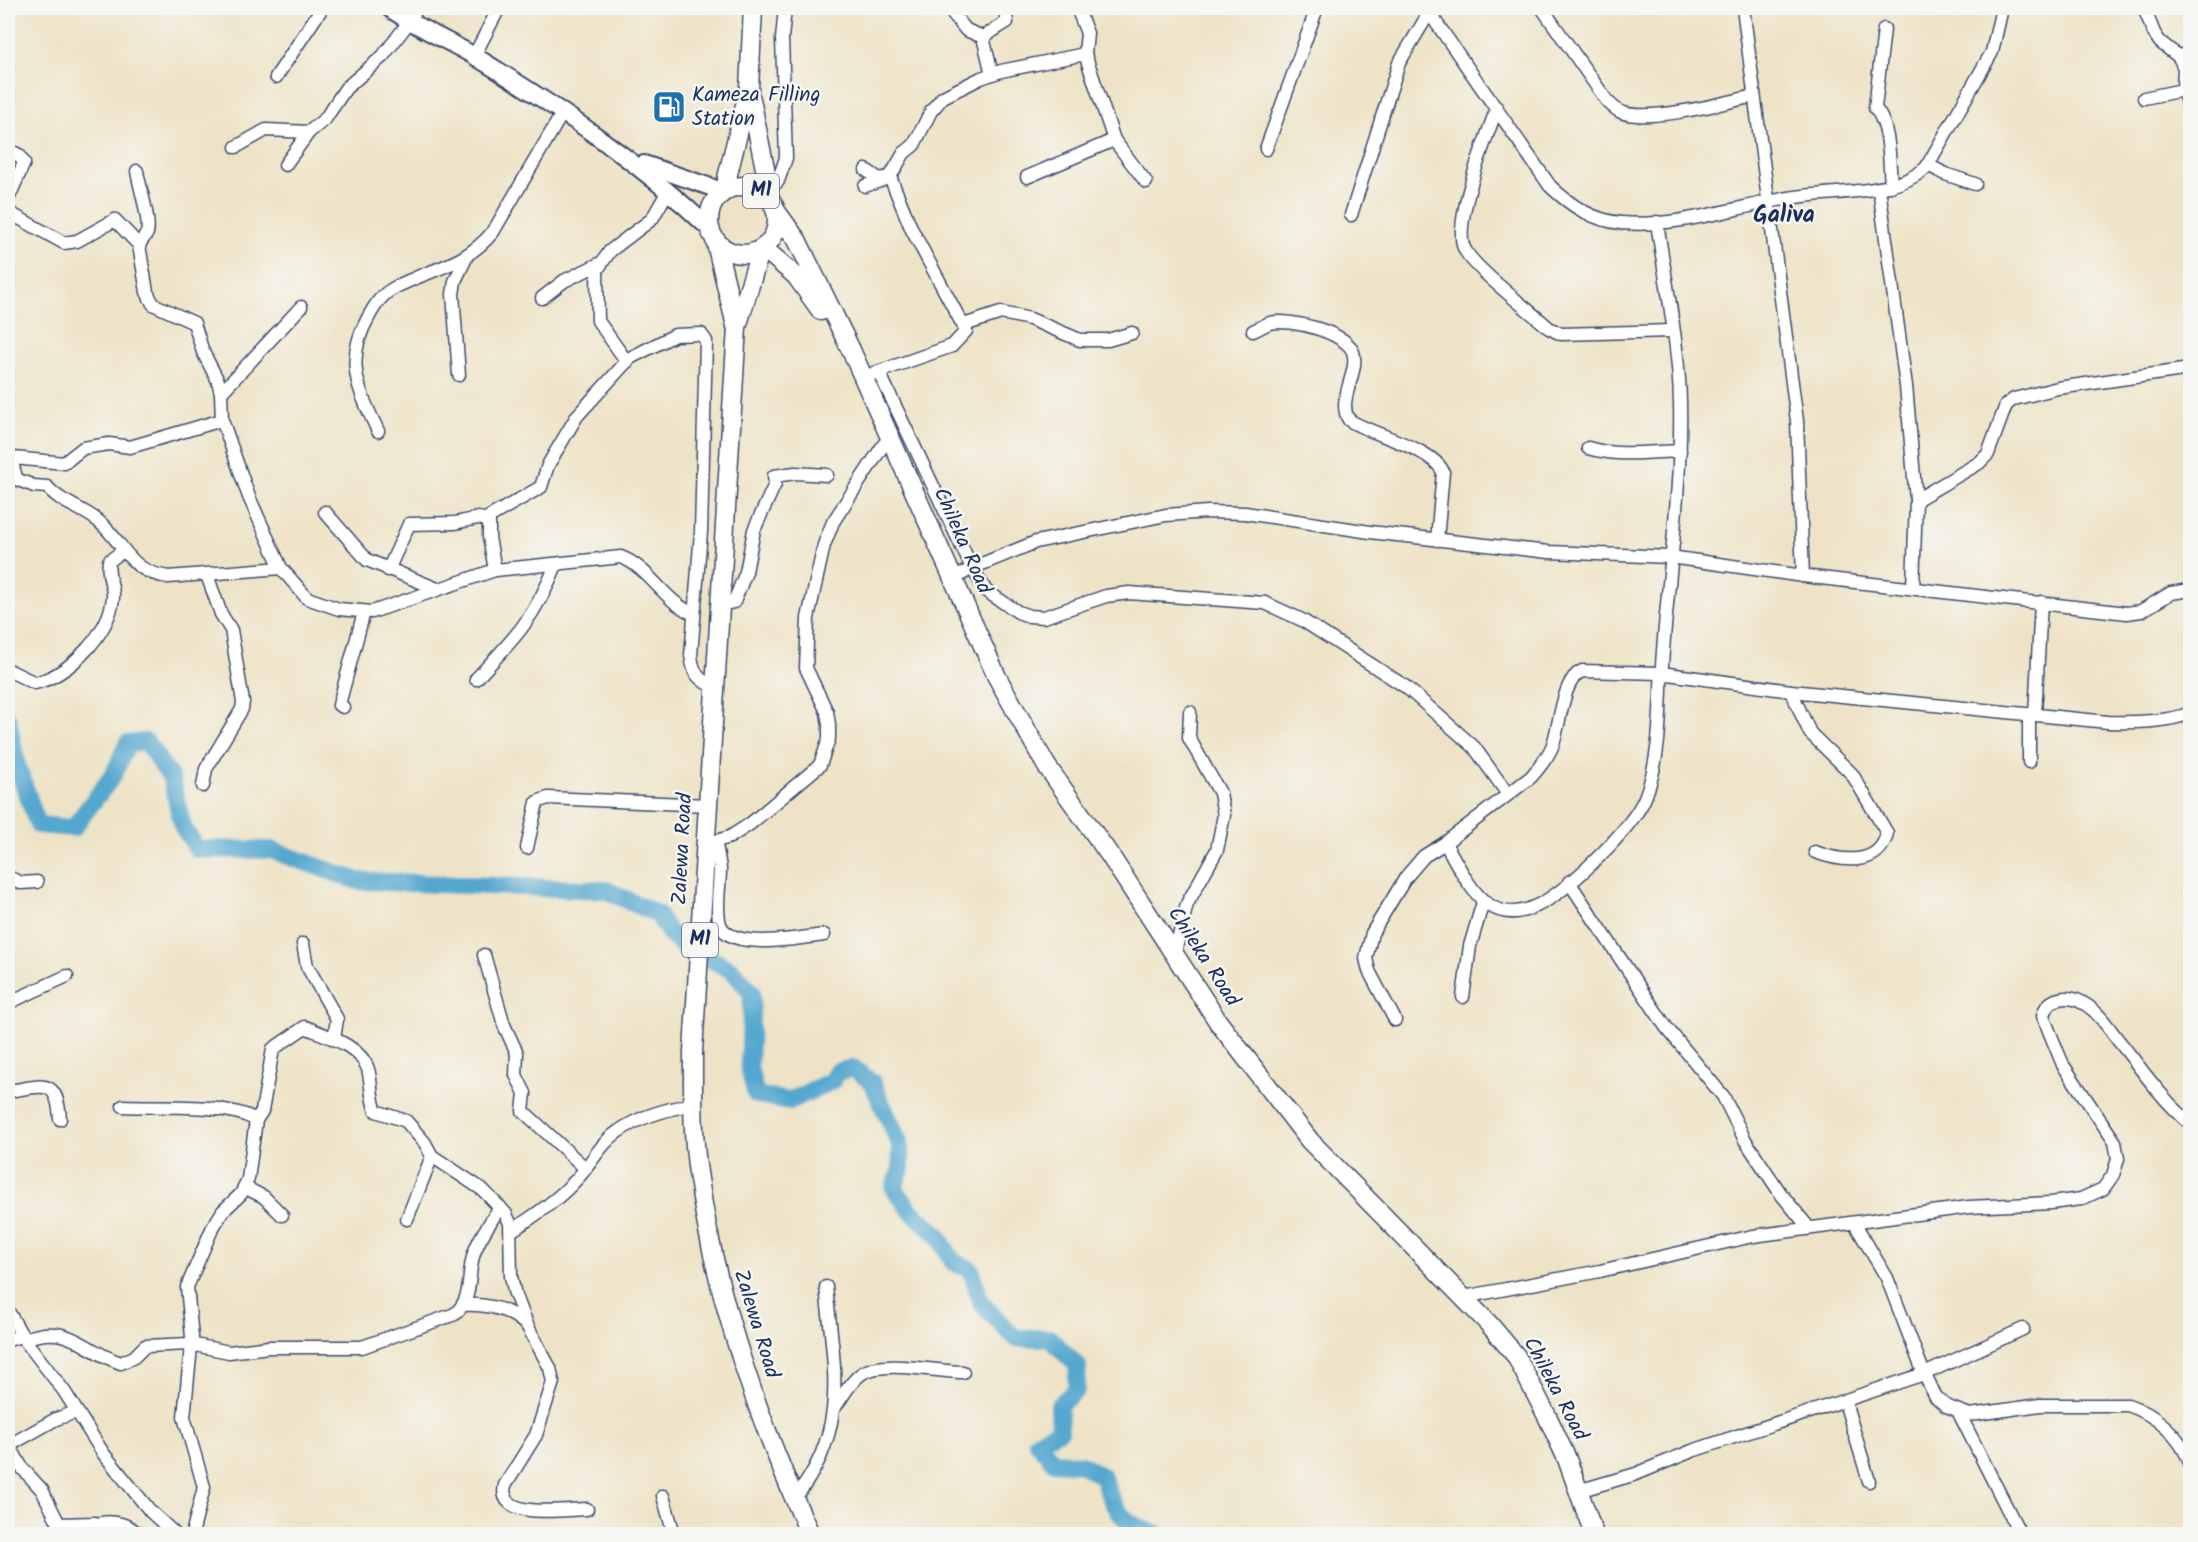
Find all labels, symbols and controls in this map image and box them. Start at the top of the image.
place label: Kameza Filling Station [692,79,820,136]
fuel station icon: Kameza Filling Station [651,89,687,125]
road number: M1 [743,174,779,208]
district label: Galiva [1753,196,1815,235]
street label: Chileka Road [924,482,1000,600]
street label: Zalewa Road [664,792,702,906]
street label: Chileka Road [1158,900,1248,1014]
road number: M1 [682,923,718,957]
street label: Zalewa Road [724,1266,788,1383]
street label: Chileka Road [1514,1331,1596,1447]

